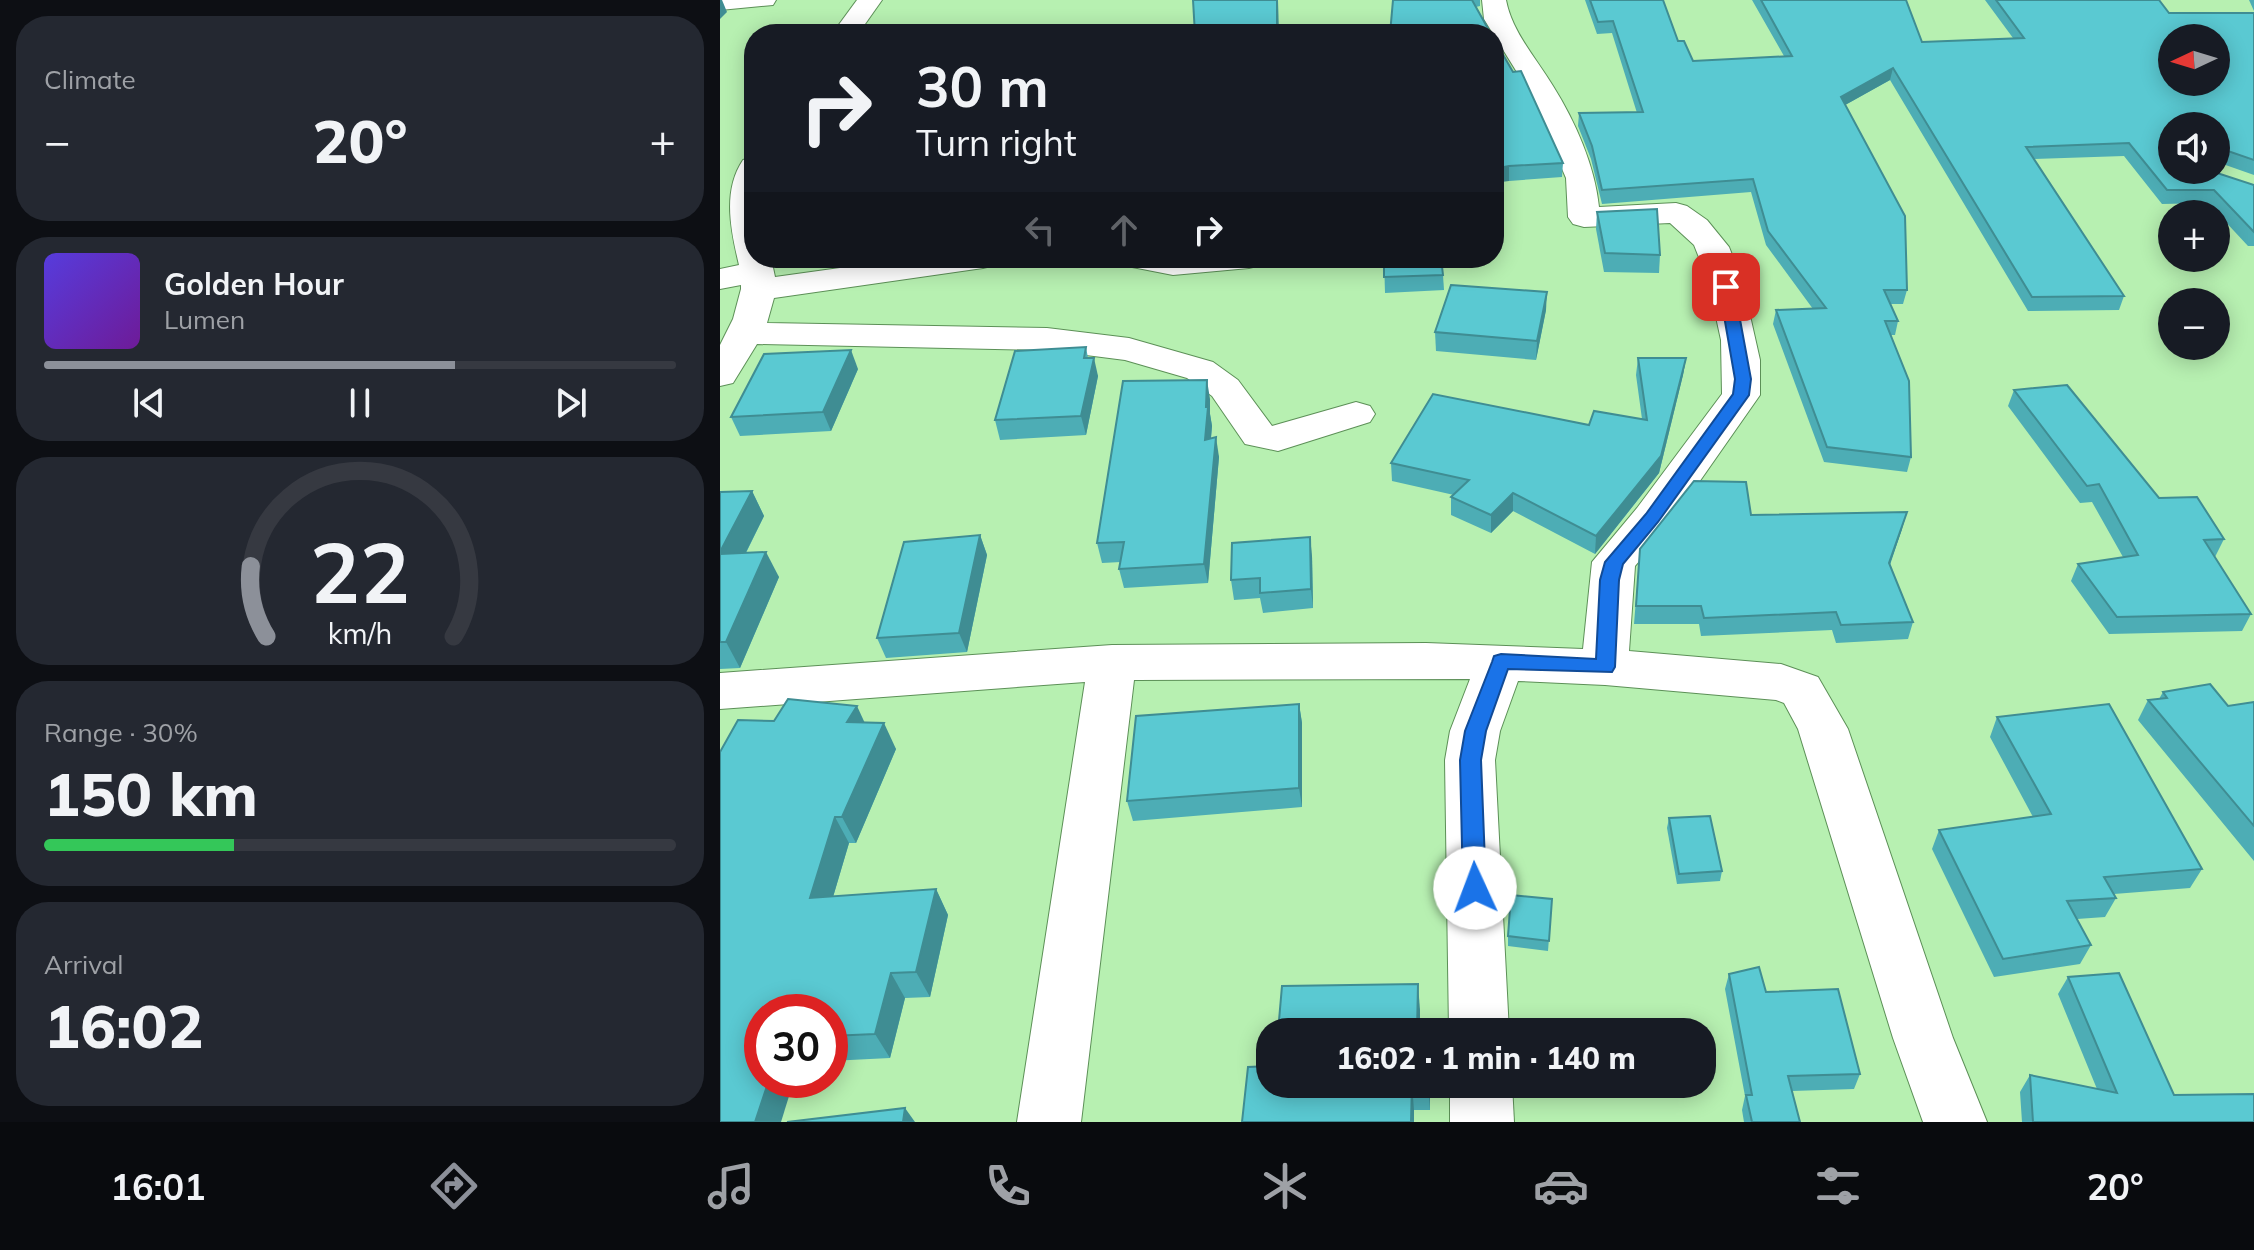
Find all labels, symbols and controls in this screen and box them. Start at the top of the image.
north arrow [2158,24,2230,96]
map controls [2158,24,2230,360]
text: 30 m [916,51,1049,121]
icon: right [784,56,888,160]
text: Climate [44,63,136,96]
text: 20° [312,103,408,178]
button: sound [2158,112,2230,184]
text: − [44,113,70,168]
text: + [650,113,676,168]
text: Turn right [916,120,1077,165]
button: + [2158,200,2230,272]
icon: left [1018,208,1062,252]
icon: ahead [1102,208,1146,252]
icon: right [1186,208,1230,252]
pin [1692,253,1760,321]
text: Golden Hour [164,265,344,303]
icon: arrive [1704,265,1748,309]
button: − [2158,288,2230,360]
text: Lumen [164,303,245,336]
icon: previous [127,381,171,425]
icon: pause [338,381,382,425]
icon: next [549,381,593,425]
text: 22 [310,519,410,624]
text: km/h [328,615,392,651]
text: Range · 30% [44,716,198,749]
text: 150 km [44,756,258,831]
position arrow [1433,846,1517,930]
text: Arrival [44,948,124,981]
text: 16:02 [44,988,204,1063]
speed limit sign: 30 [744,994,848,1098]
text: 16:02 · 1 min · 140 m [1336,1039,1636,1077]
icon: directions [426,1158,482,1214]
icon: music [703,1158,759,1214]
icon: phone [980,1158,1036,1214]
icon: climate [1257,1158,1313,1214]
icon: car [1533,1158,1589,1214]
icon: filters [1810,1158,1866,1214]
text: 16:01 [110,1164,206,1209]
text: 20° [2087,1164,2144,1209]

